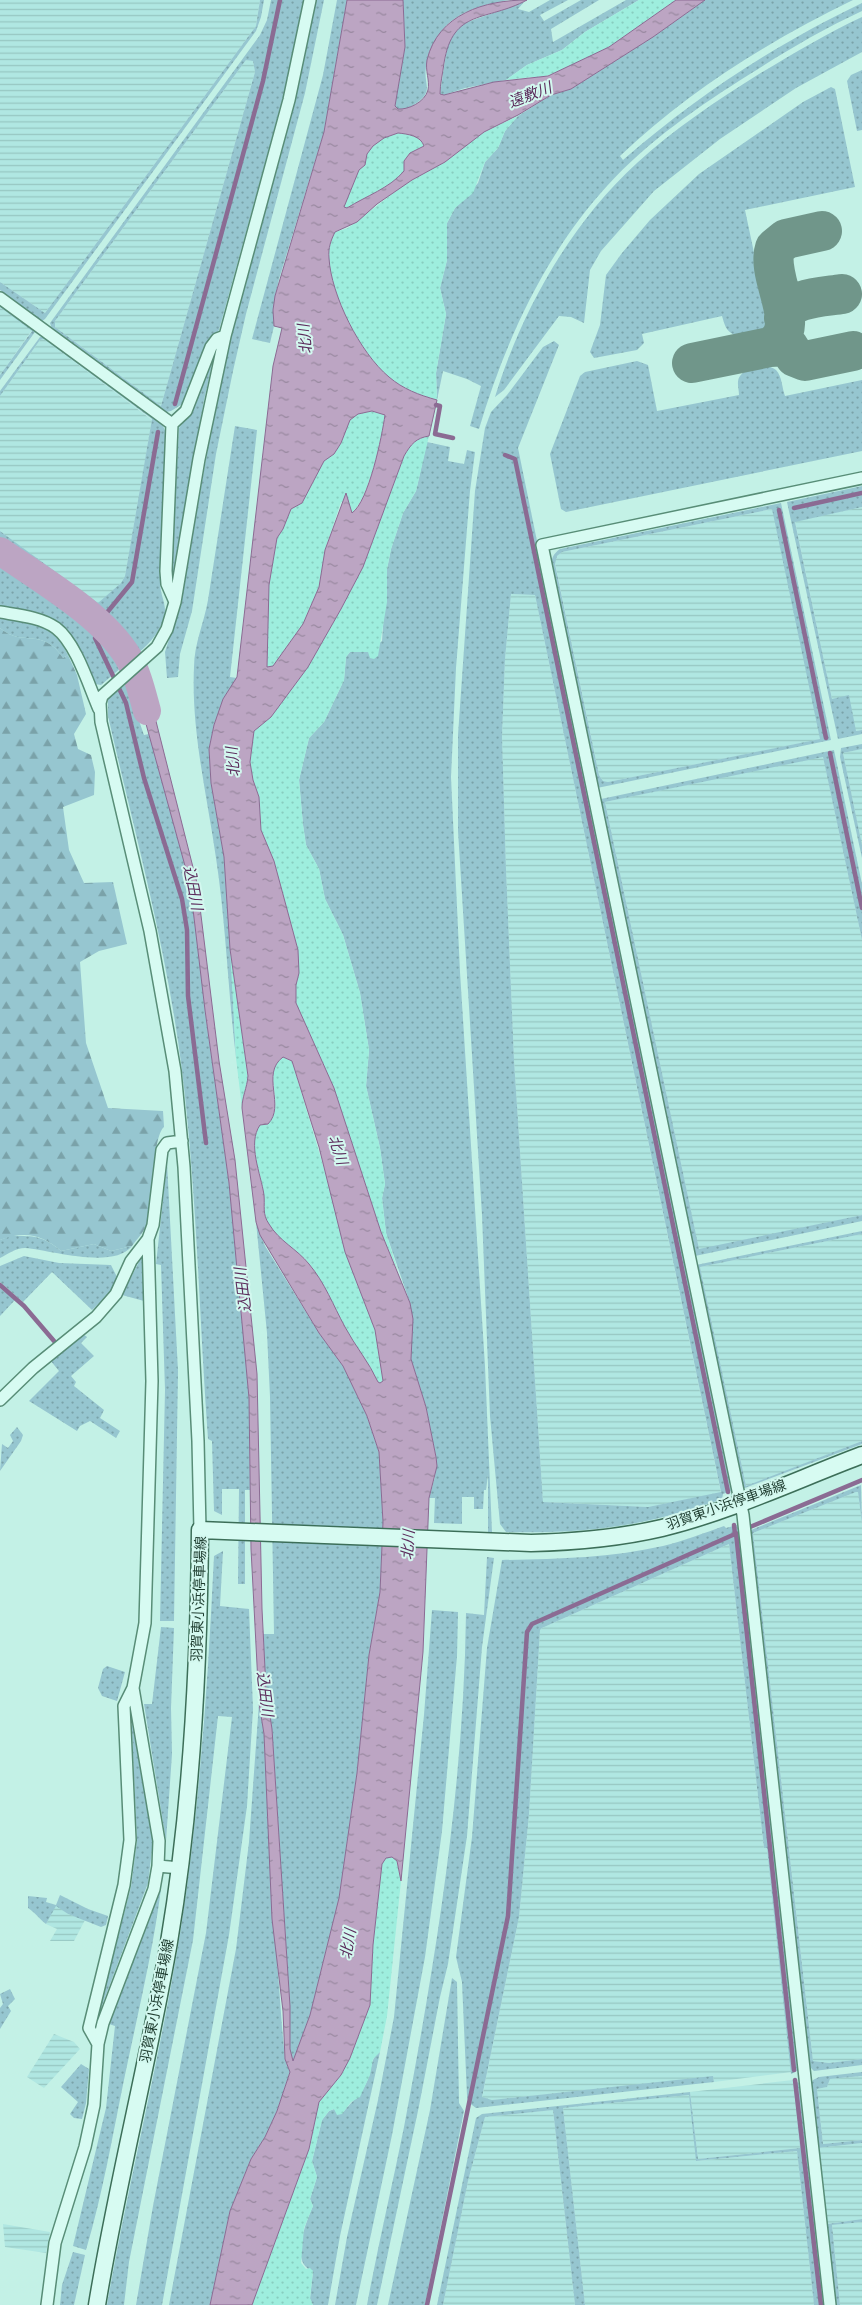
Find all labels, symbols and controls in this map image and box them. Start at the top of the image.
water label: 遠敷川 [506,78,556,111]
water label: 北川 [294,321,316,355]
water label: 北川 [223,744,243,778]
water label: 込田川 [180,864,207,914]
water label: 北川 [325,1133,352,1169]
water label: 込田川 [231,1265,255,1313]
street label: 羽賀東小浜停車場線 [664,1476,788,1534]
water label: 北川 [398,1527,418,1561]
street label: 羽賀東小浜停車場線 [188,1536,210,1662]
water label: 込田川 [253,1671,277,1719]
water label: 北川 [337,1926,360,1960]
street label: 羽賀東小浜停車場線 [137,1938,177,2064]

